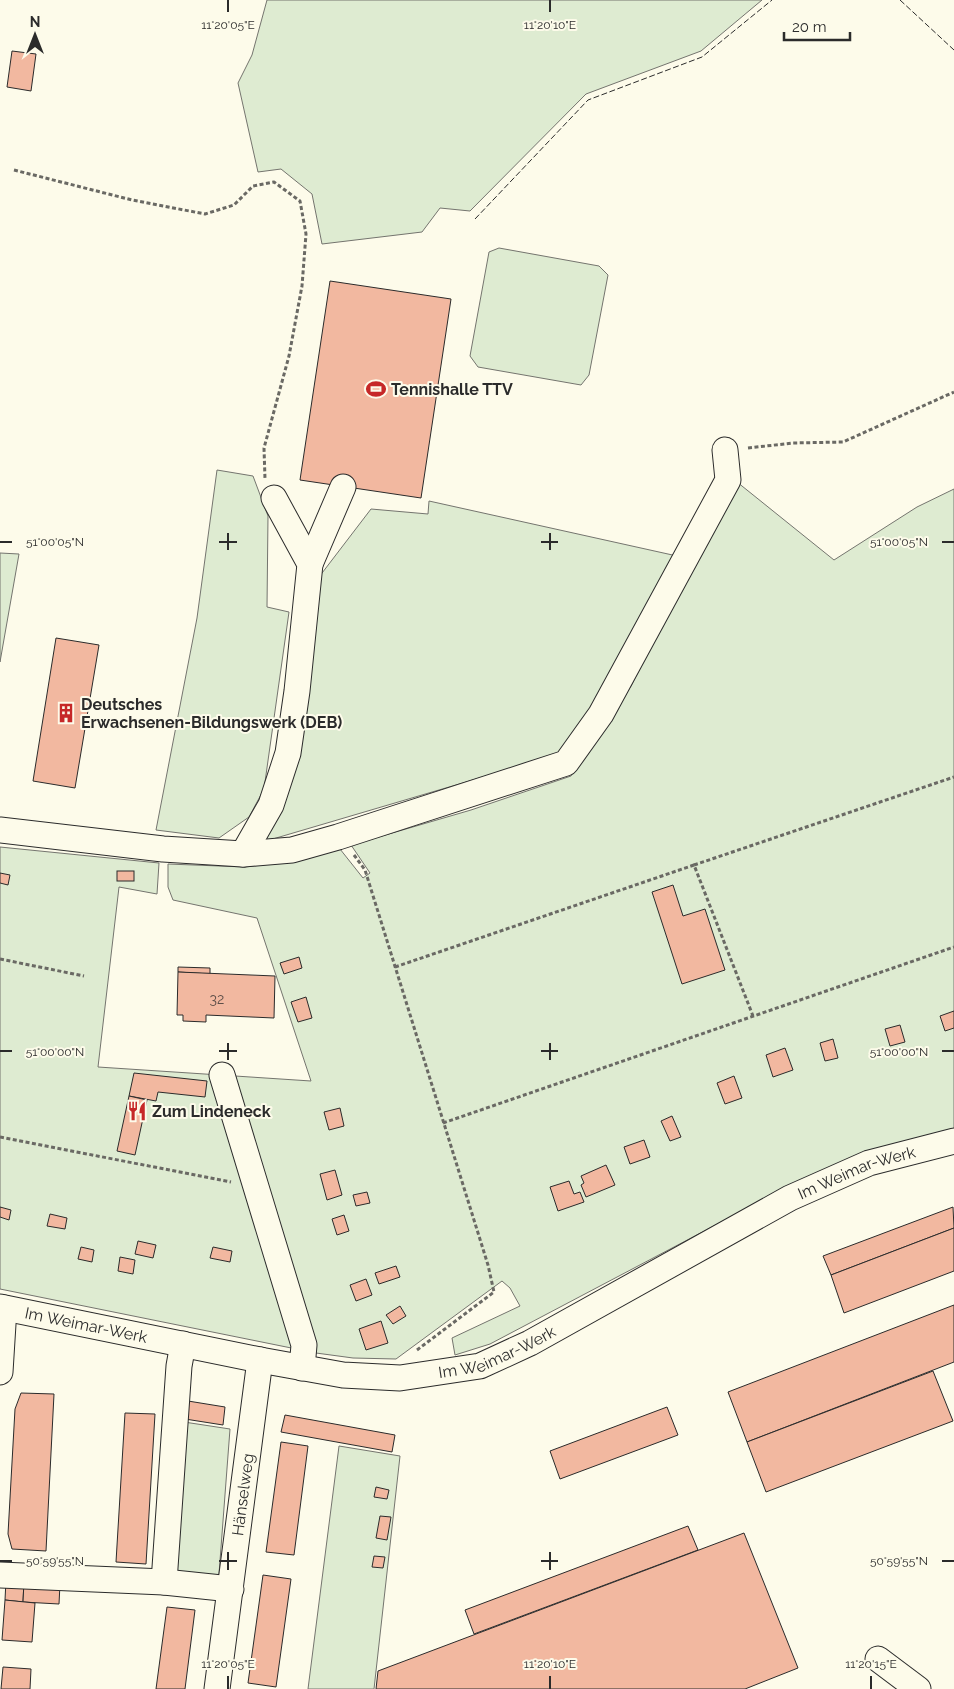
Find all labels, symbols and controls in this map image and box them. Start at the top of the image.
north arrow [10,10,60,60]
scale bar [784,10,850,42]
text: N [30,14,40,30]
text: 11°20'05"E [201,18,255,32]
text: 11°20'10"E [524,18,576,32]
text: 20 m [792,18,827,36]
sports icon: Tennishalle TTV [365,378,387,400]
place label: Tennishalle TTV [391,380,513,399]
text: 51°00'05"N [26,535,84,549]
text: 51°00'05"N [870,535,928,549]
place label: Deutsches Erwachsenen-Bildungswerk (DEB) [81,695,342,732]
building icon: Deutsches Erwachsenen-Bildungswerk (DEB) [55,702,77,724]
house number: 32 [210,991,224,1007]
text: 51°00'00"N [26,1045,84,1059]
text: 51°00'00"N [870,1045,928,1059]
restaurant icon: Zum Lindeneck [126,1100,148,1122]
place label: Zum Lindeneck [152,1102,271,1121]
street label: Im Weimar-Werk [795,1142,918,1203]
street label: Im Weimar-Werk [23,1303,150,1346]
street label: Im Weimar-Werk [437,1321,559,1382]
street label: Hänselweg [228,1452,257,1537]
text: 50°59'55"N [26,1554,84,1568]
text: 50°59'55"N [870,1554,928,1568]
text: 11°20'05"E [201,1657,255,1671]
text: 11°20'10"E [524,1657,576,1671]
text: 11°20'15"E [845,1657,897,1671]

